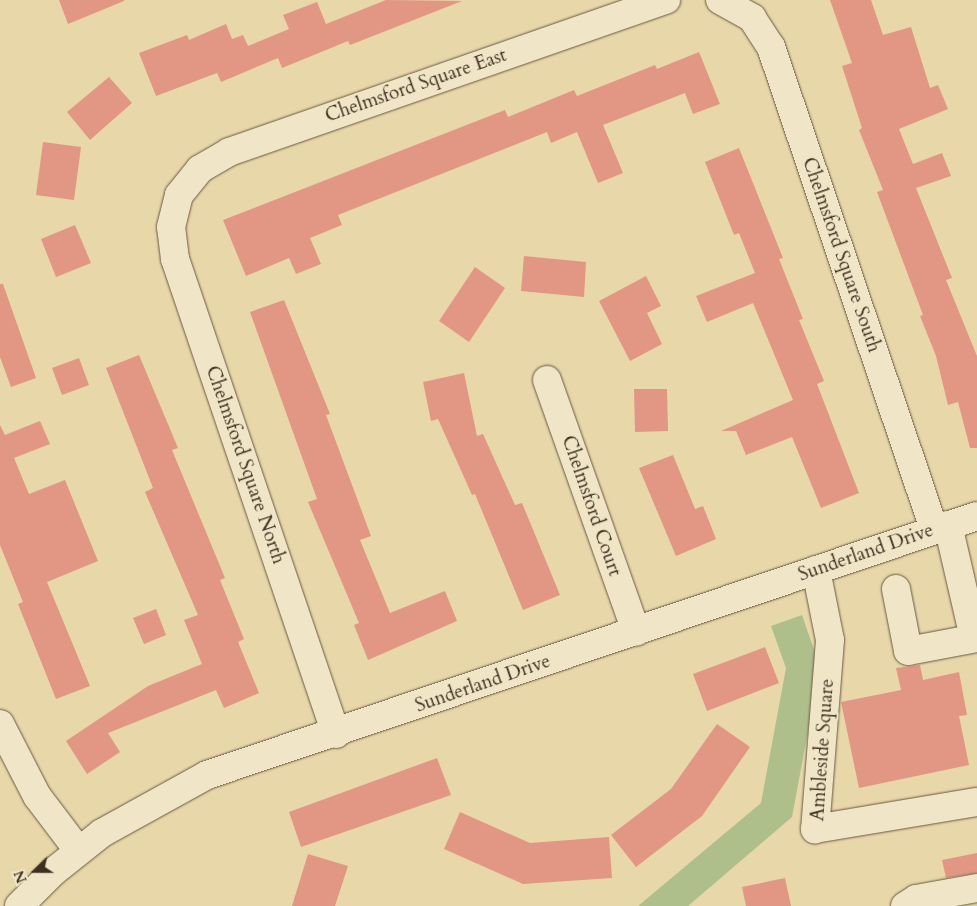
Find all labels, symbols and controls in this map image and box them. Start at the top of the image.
street label: Chelmsford Square East [322,44,510,128]
street label: Chelmsford Square South [797,155,885,355]
street label: Chelmsford Square North [200,363,290,567]
street label: Chelmsford Court [556,433,626,579]
street label: Sunderland Drive [795,519,937,587]
street label: Sunderland Drive [412,650,554,718]
street label: Ambleside Square [807,678,839,822]
north arrow [10,846,60,896]
text: N [10,868,32,886]

